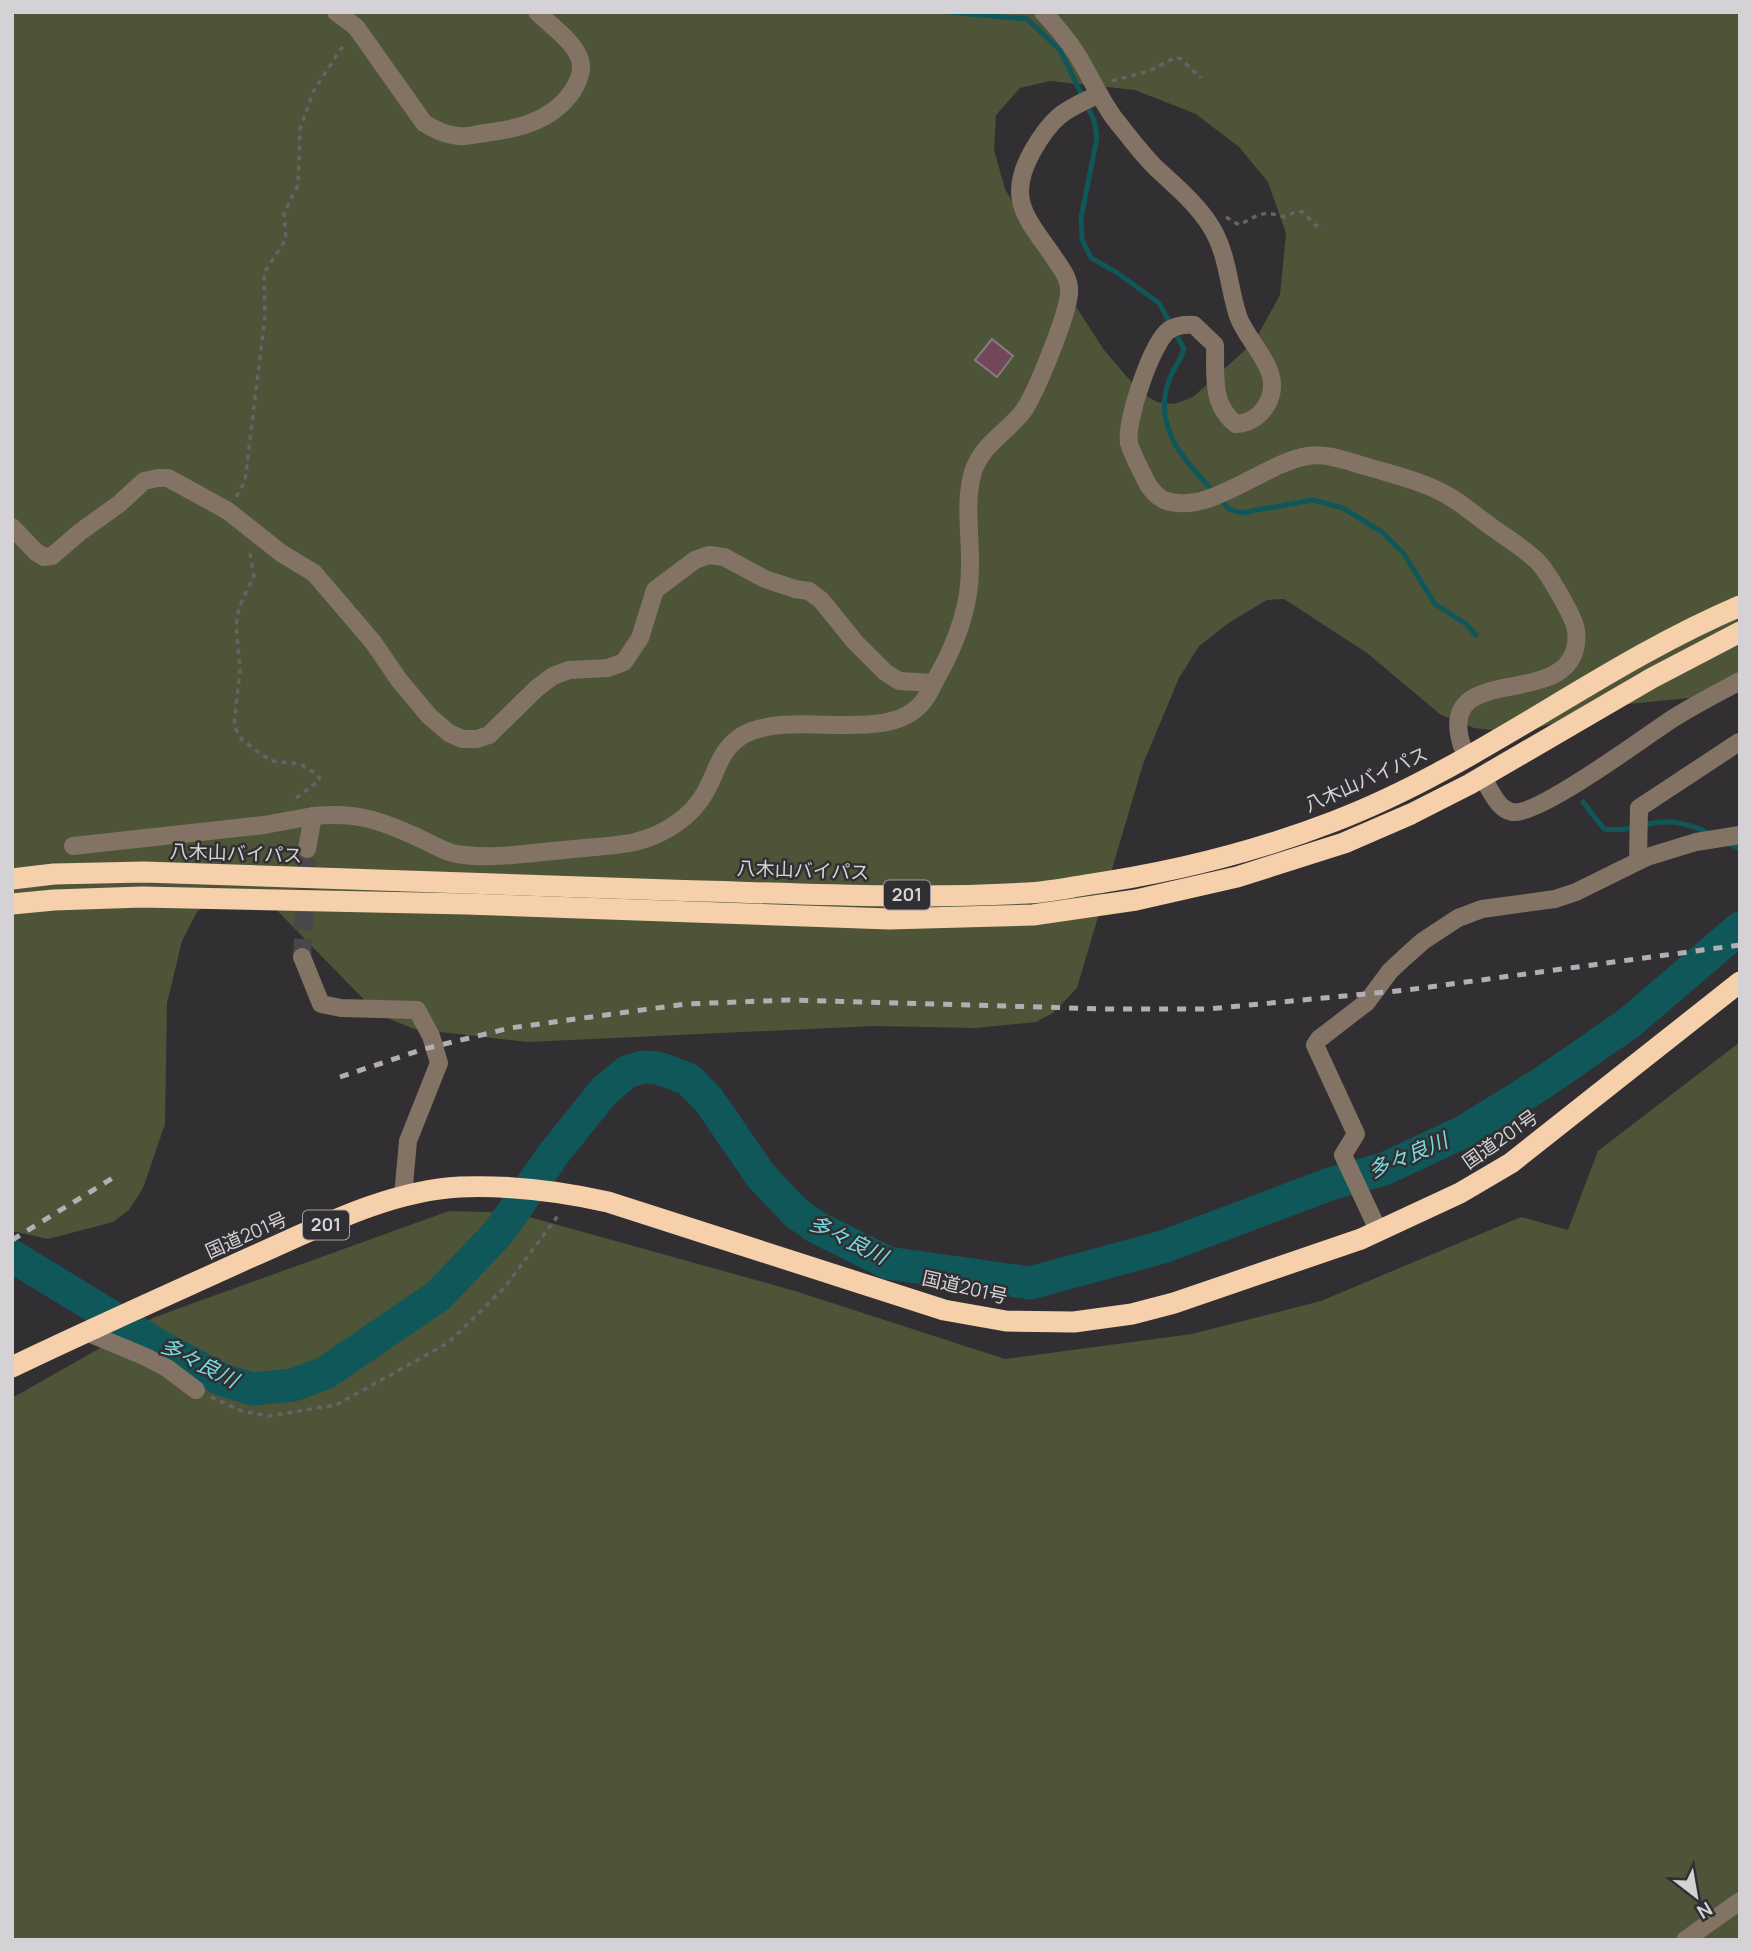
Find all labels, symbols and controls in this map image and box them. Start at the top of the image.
street label: 八木山バイパス [1300,740,1432,818]
street label: 八木山バイパス [169,838,303,868]
street label: 八木山バイパス [736,855,870,885]
road number: 201 [884,880,930,910]
street label: 国道201号 [1457,1103,1543,1175]
water label: 多々良川 [1363,1125,1454,1184]
street label: 国道201号 [201,1205,291,1265]
water label: 多々良川 [805,1208,894,1271]
road number: 201 [303,1210,349,1240]
street label: 国道201号 [920,1265,1010,1309]
water label: 多々良川 [156,1331,245,1395]
north arrow [1661,1861,1731,1931]
text: N [1692,1896,1717,1925]

